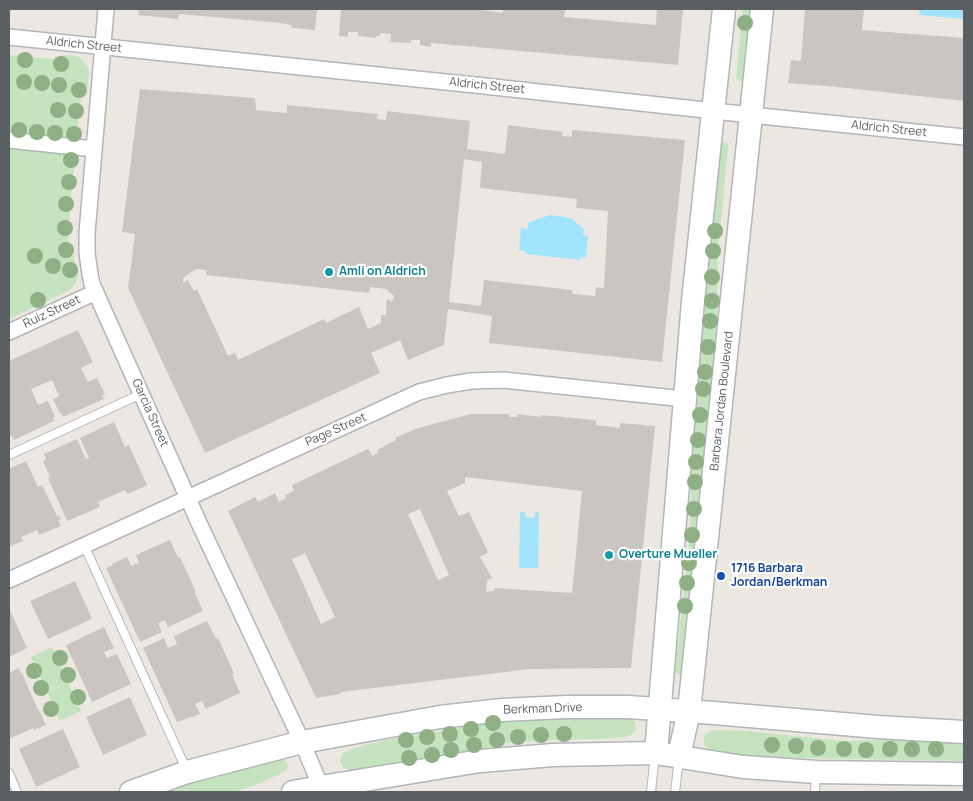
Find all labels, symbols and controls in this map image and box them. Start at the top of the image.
street label: Aldrich Street [45,34,123,56]
street label: Aldrich Street [448,75,526,97]
street label: Aldrich Street [850,118,928,140]
place label: Amli on Aldrich [339,265,426,279]
marker: Amli on Aldrich [323,266,335,278]
street label: Ruiz Street [21,292,83,332]
street label: Barbara Jordan Boulevard [708,330,736,472]
street label: Garcia Street [129,377,171,449]
street label: Page Street [303,410,369,450]
place label: Overture Mueller [619,548,717,562]
marker: Overture Mueller [603,549,615,561]
place label: 1716 Barbara Jordan/Berkman [731,562,827,590]
marker: 1716 Barbara Jordan/Berkman [715,570,727,582]
street label: Berkman Drive [503,700,583,718]

